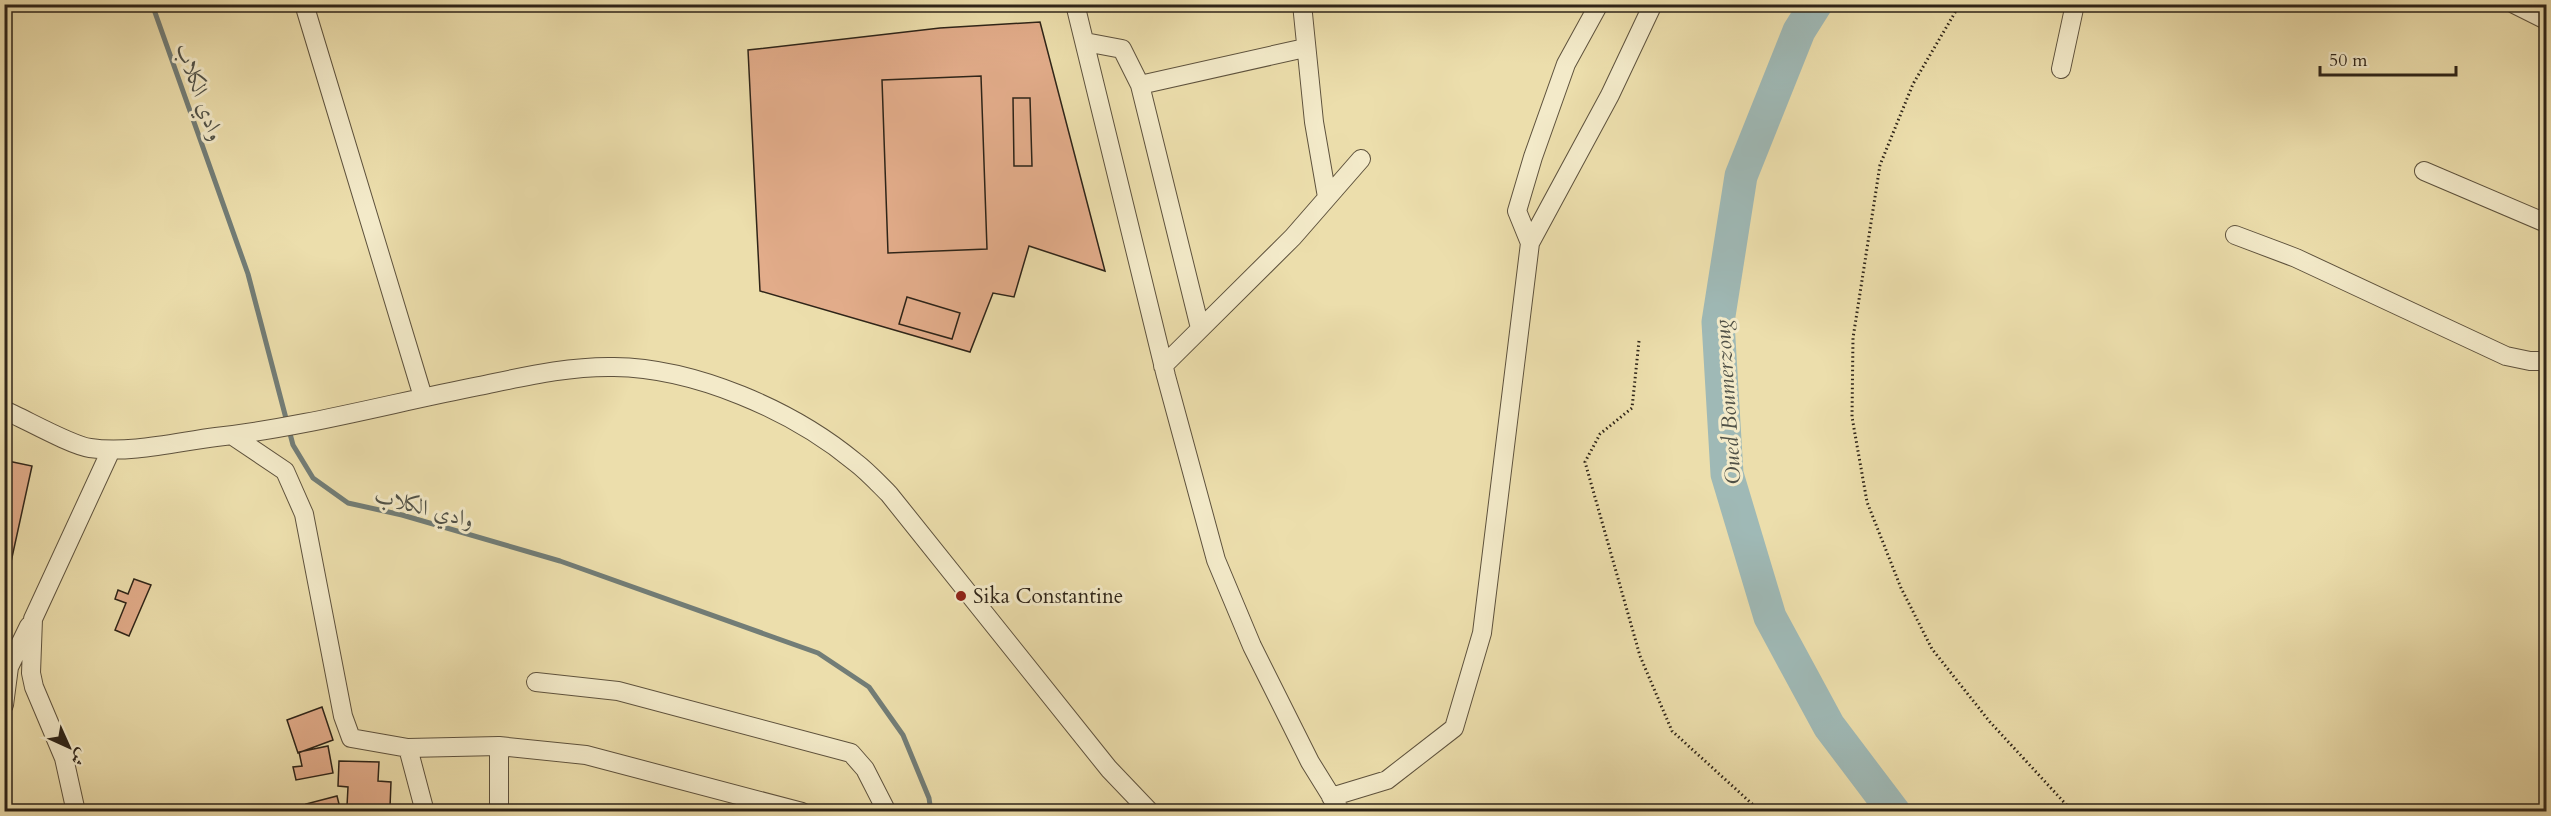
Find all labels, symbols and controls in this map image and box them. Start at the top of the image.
water label: وادي الكلاب [167,39,232,146]
scale bar [2320,39,2456,77]
text: 50 m [2329,48,2368,73]
water label: Oued Boumerzoug [1707,318,1749,486]
water label: وادي الكلاب [371,480,478,538]
place label: Sika Constantine [973,582,1123,611]
marker: Sika Constantine [954,589,968,603]
north arrow [39,717,99,777]
text: ش [66,744,92,770]

